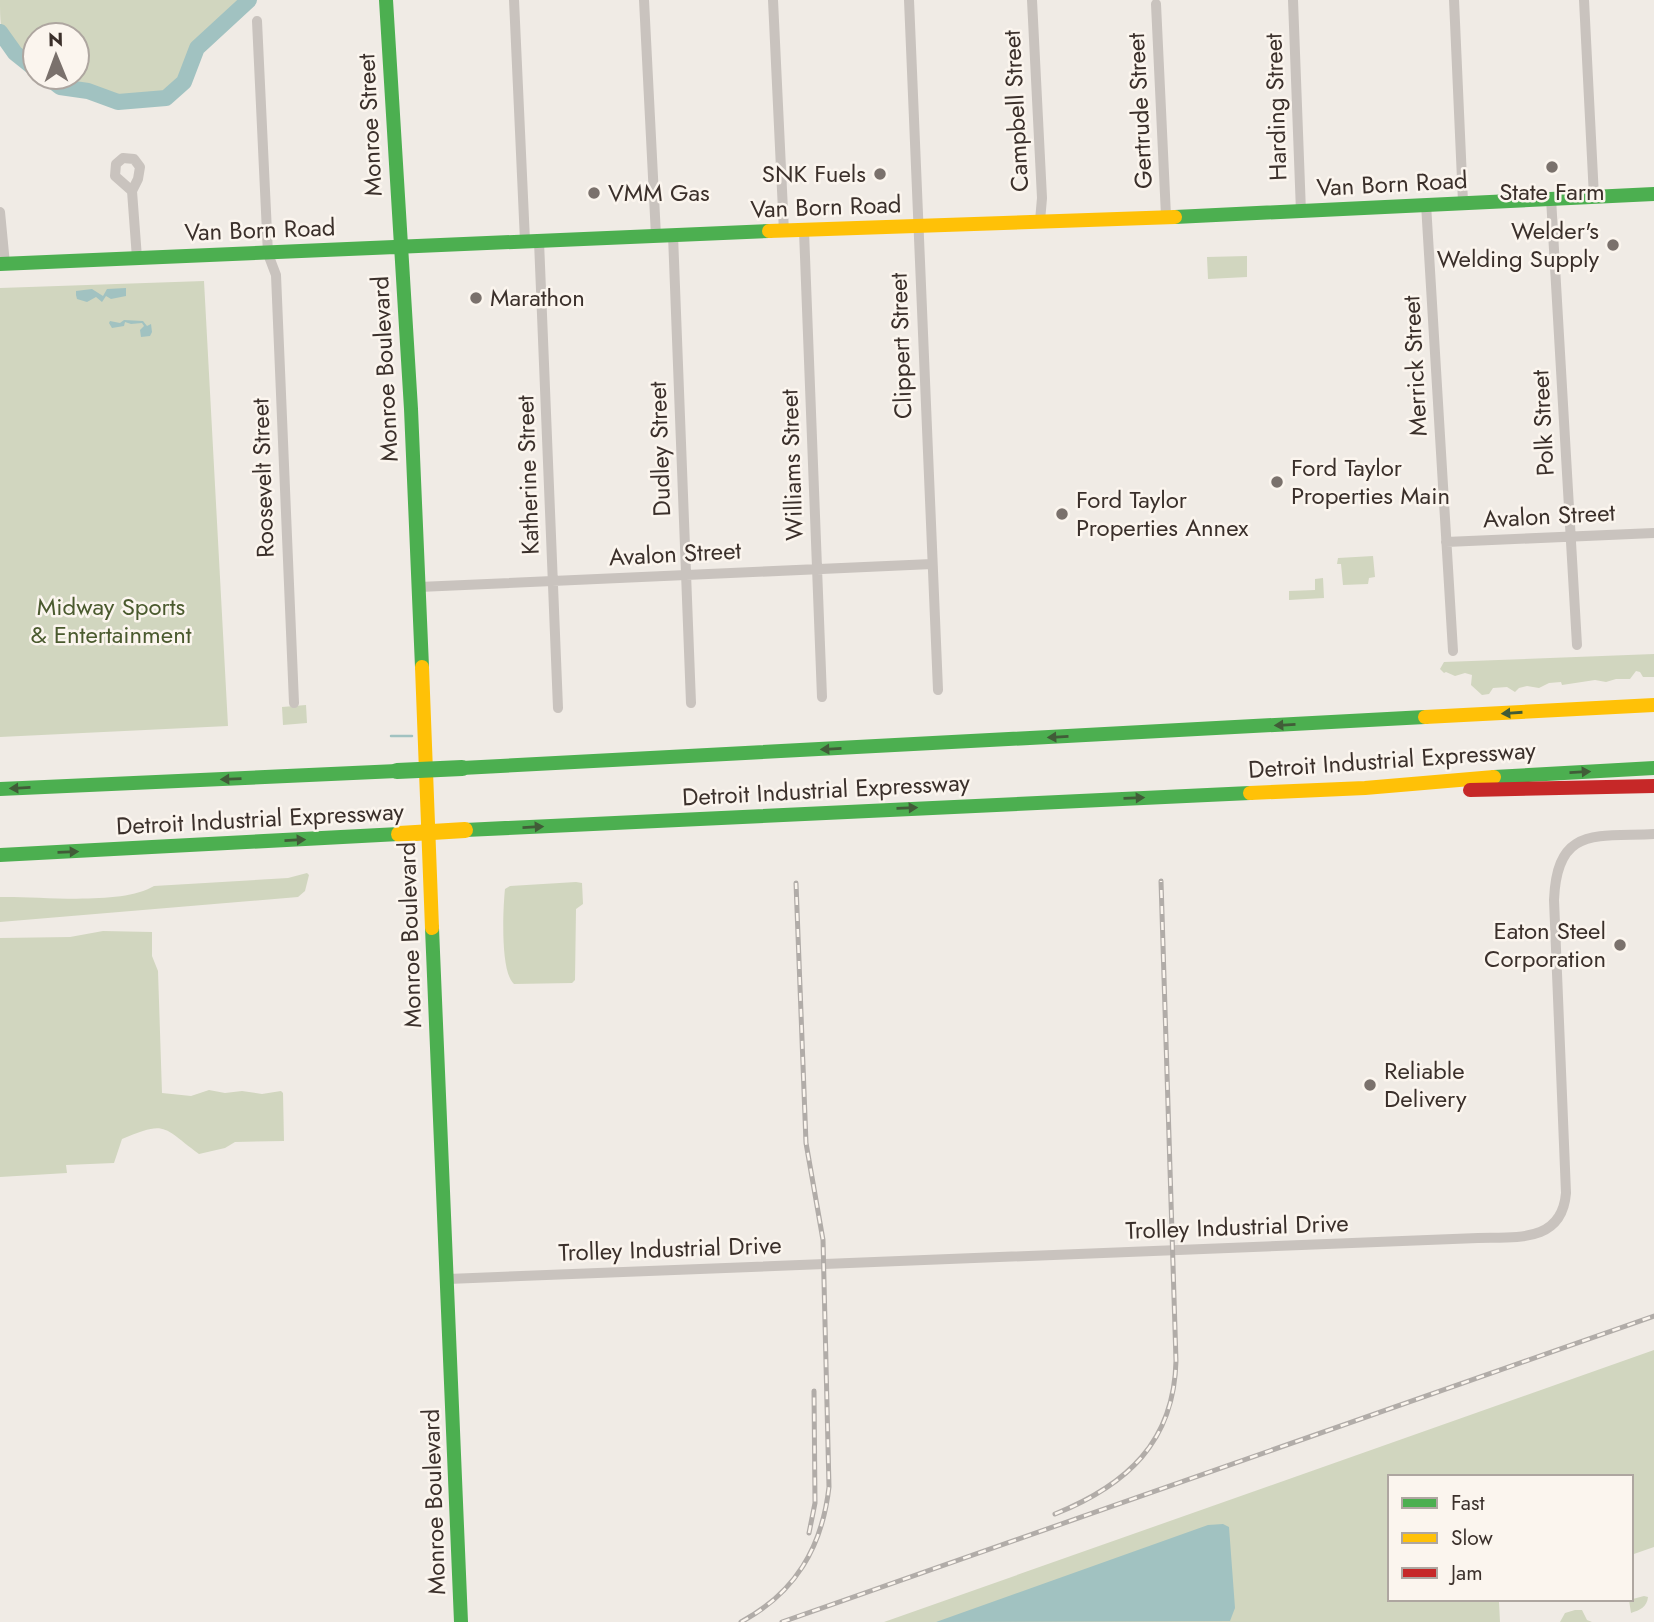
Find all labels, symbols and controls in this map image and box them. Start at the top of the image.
north arrow [21,21,91,91]
text: N [48,26,63,53]
street label: Campbell Street [994,29,1037,193]
street label: Gertrude Street [1118,32,1161,190]
street label: Harding Street [1255,32,1296,181]
street label: Monroe Street [348,53,391,197]
place label: SNK Fuels [762,156,866,191]
marker: State Farm [1544,159,1560,175]
street label: Van Born Road [1316,162,1468,205]
marker: SNK Fuels [872,166,888,182]
place label: State Farm [1499,174,1605,209]
place label: VMM Gas [608,175,710,210]
marker: VMM Gas [586,185,602,201]
street label: Van Born Road [750,186,902,227]
street label: Van Born Road [184,209,336,250]
place label: Welder's Welding Supply [1437,213,1599,276]
marker: Welder's Welding Supply [1605,237,1621,253]
street label: Clippert Street [880,272,921,420]
street label: Monroe Boulevard [362,275,407,463]
place label: Marathon [490,280,585,315]
marker: Marathon [468,290,484,306]
street label: Merrick Street [1393,294,1436,437]
street label: Polk Street [1522,369,1563,477]
street label: Dudley Street [640,381,679,517]
street label: Williams Street [771,388,812,541]
street label: Katherine Street [507,394,548,555]
street label: Roosevelt Street [242,397,283,558]
place label: Ford Taylor Properties Main [1291,450,1450,513]
marker: Ford Taylor Properties Main [1269,474,1285,490]
place label: Ford Taylor Properties Annex [1076,482,1249,545]
street label: Avalon Street [1482,495,1616,536]
marker: Ford Taylor Properties Annex [1054,506,1070,522]
street label: Avalon Street [608,533,742,574]
park label: Midway Sports & Entertainment [30,589,192,652]
one-way arrow [1501,708,1523,719]
one-way arrow [1274,720,1296,731]
one-way arrow [1047,731,1069,742]
street label: Detroit Industrial Expressway [1247,732,1537,787]
one-way arrow [820,743,842,754]
street label: Detroit Industrial Expressway [681,764,971,815]
one-way arrow [1569,766,1591,777]
one-way arrow [220,773,242,784]
one-way arrow [8,783,30,794]
one-way arrow [1124,792,1146,803]
street label: Detroit Industrial Expressway [115,793,405,844]
one-way arrow [896,802,918,813]
one-way arrow [522,822,544,833]
one-way arrow [285,834,307,845]
street label: Monroe Boulevard [389,841,430,1029]
one-way arrow [57,846,79,857]
place label: Eaton Steel Corporation [1484,913,1606,976]
marker: Eaton Steel Corporation [1612,937,1628,953]
place label: Reliable Delivery [1384,1053,1467,1116]
marker: Reliable Delivery [1362,1077,1378,1093]
street label: Trolley Industrial Drive [1125,1205,1349,1248]
street label: Trolley Industrial Drive [558,1227,782,1270]
street label: Monroe Boulevard [413,1408,454,1596]
legend [1388,1475,1633,1601]
text: Fast [1451,1488,1484,1518]
text: Slow [1451,1523,1493,1553]
text: Jam [1448,1558,1483,1588]

